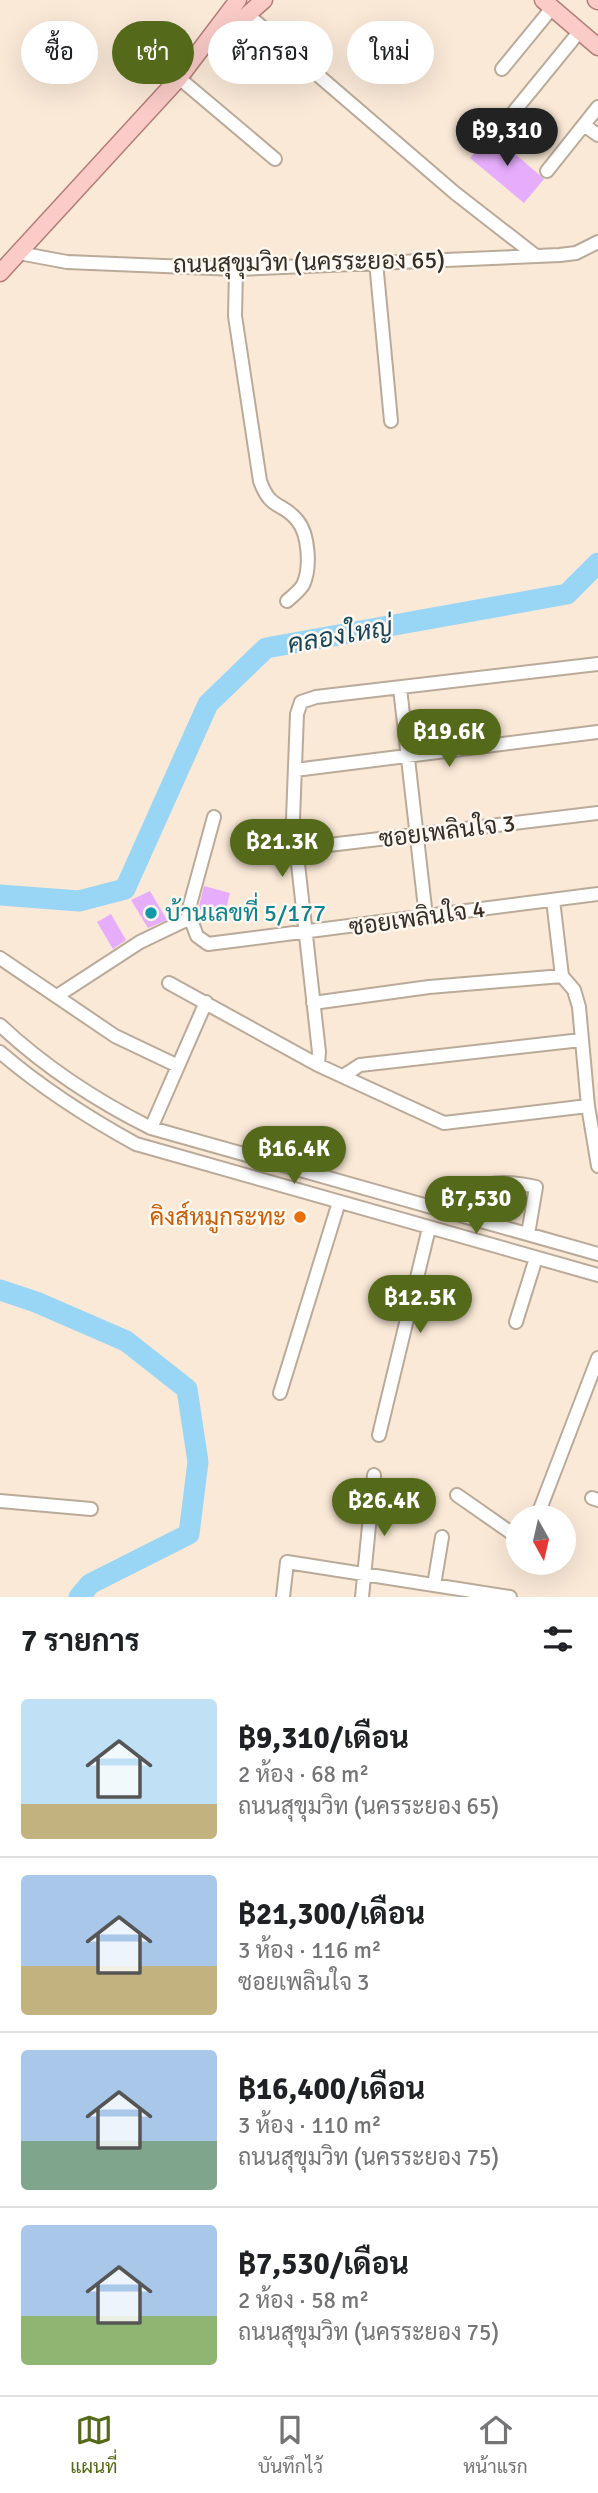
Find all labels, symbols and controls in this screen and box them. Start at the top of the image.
chip: ซื้อ [21,21,98,84]
chip: เช่า [112,21,194,84]
chip: ตัวกรอง [208,21,333,84]
chip: ใหม่ [347,21,434,84]
pin: ฿9,310 [450,108,564,168]
text: ฿9,310 [472,116,542,145]
street label: ถนนสุขุมวิท (นครระยอง 65) [173,245,445,280]
water label: คลองใหญ่ [285,610,397,661]
pin: ฿19.6K [392,710,506,769]
text: ฿19.6K [413,717,485,746]
street label: ซอยเพลินใจ 3 [377,807,517,854]
pin: ฿21.3K [225,820,339,879]
text: ฿21.3K [246,827,318,856]
place label: บ้านเลขที่ 5/177 [165,892,326,928]
street label: ซอยเพลินใจ 4 [347,893,487,942]
marker: บ้านเลขที่ 5/177 [143,905,159,921]
pin: ฿16.4K [237,1126,351,1186]
text: ฿16.4K [258,1134,330,1163]
pin: ฿7,530 [419,1176,533,1236]
text: ฿7,530 [441,1184,511,1213]
place label: คิงส์หมูกระทะ [150,1201,286,1234]
marker: คิงส์หมูกระทะ [292,1209,308,1225]
pin: ฿12.5K [363,1276,477,1335]
text: ฿12.5K [384,1283,456,1312]
pin: ฿26.4K [327,1478,441,1538]
text: ฿26.4K [348,1486,420,1515]
north arrow [506,1505,576,1575]
map controls [506,1505,576,1575]
icon: filters [539,1620,577,1658]
text: 7 รายการ [21,1623,140,1660]
text: ฿9,310/เดือน [238,1720,409,1757]
icon: home [77,1727,161,1811]
text: 2 ห้อง · 68 m² [238,1760,369,1789]
text: ถนนสุขุมวิท (นครระยอง 65) [238,1792,499,1821]
text: ฿21,300/เดือน [238,1896,425,1933]
icon: home [77,1903,161,1987]
text: 3 ห้อง · 116 m² [238,1936,382,1965]
text: ซอยเพลินใจ 3 [238,1968,369,1997]
text: ฿16,400/เดือน [238,2071,425,2108]
icon: home [77,2078,161,2162]
text: 3 ห้อง · 110 m² [238,2111,382,2140]
text: ถนนสุขุมวิท (นครระยอง 75) [238,2143,499,2172]
text: ฿7,530/เดือน [238,2246,409,2283]
icon: home [77,2253,161,2337]
text: 2 ห้อง · 58 m² [238,2286,369,2315]
text: ถนนสุขุมวิท (นครระยอง 75) [238,2318,499,2347]
tab: แผนที่ [70,2411,118,2479]
tab: บันทึกไว้ [258,2411,323,2479]
tab: หน้าแรก [463,2411,528,2479]

